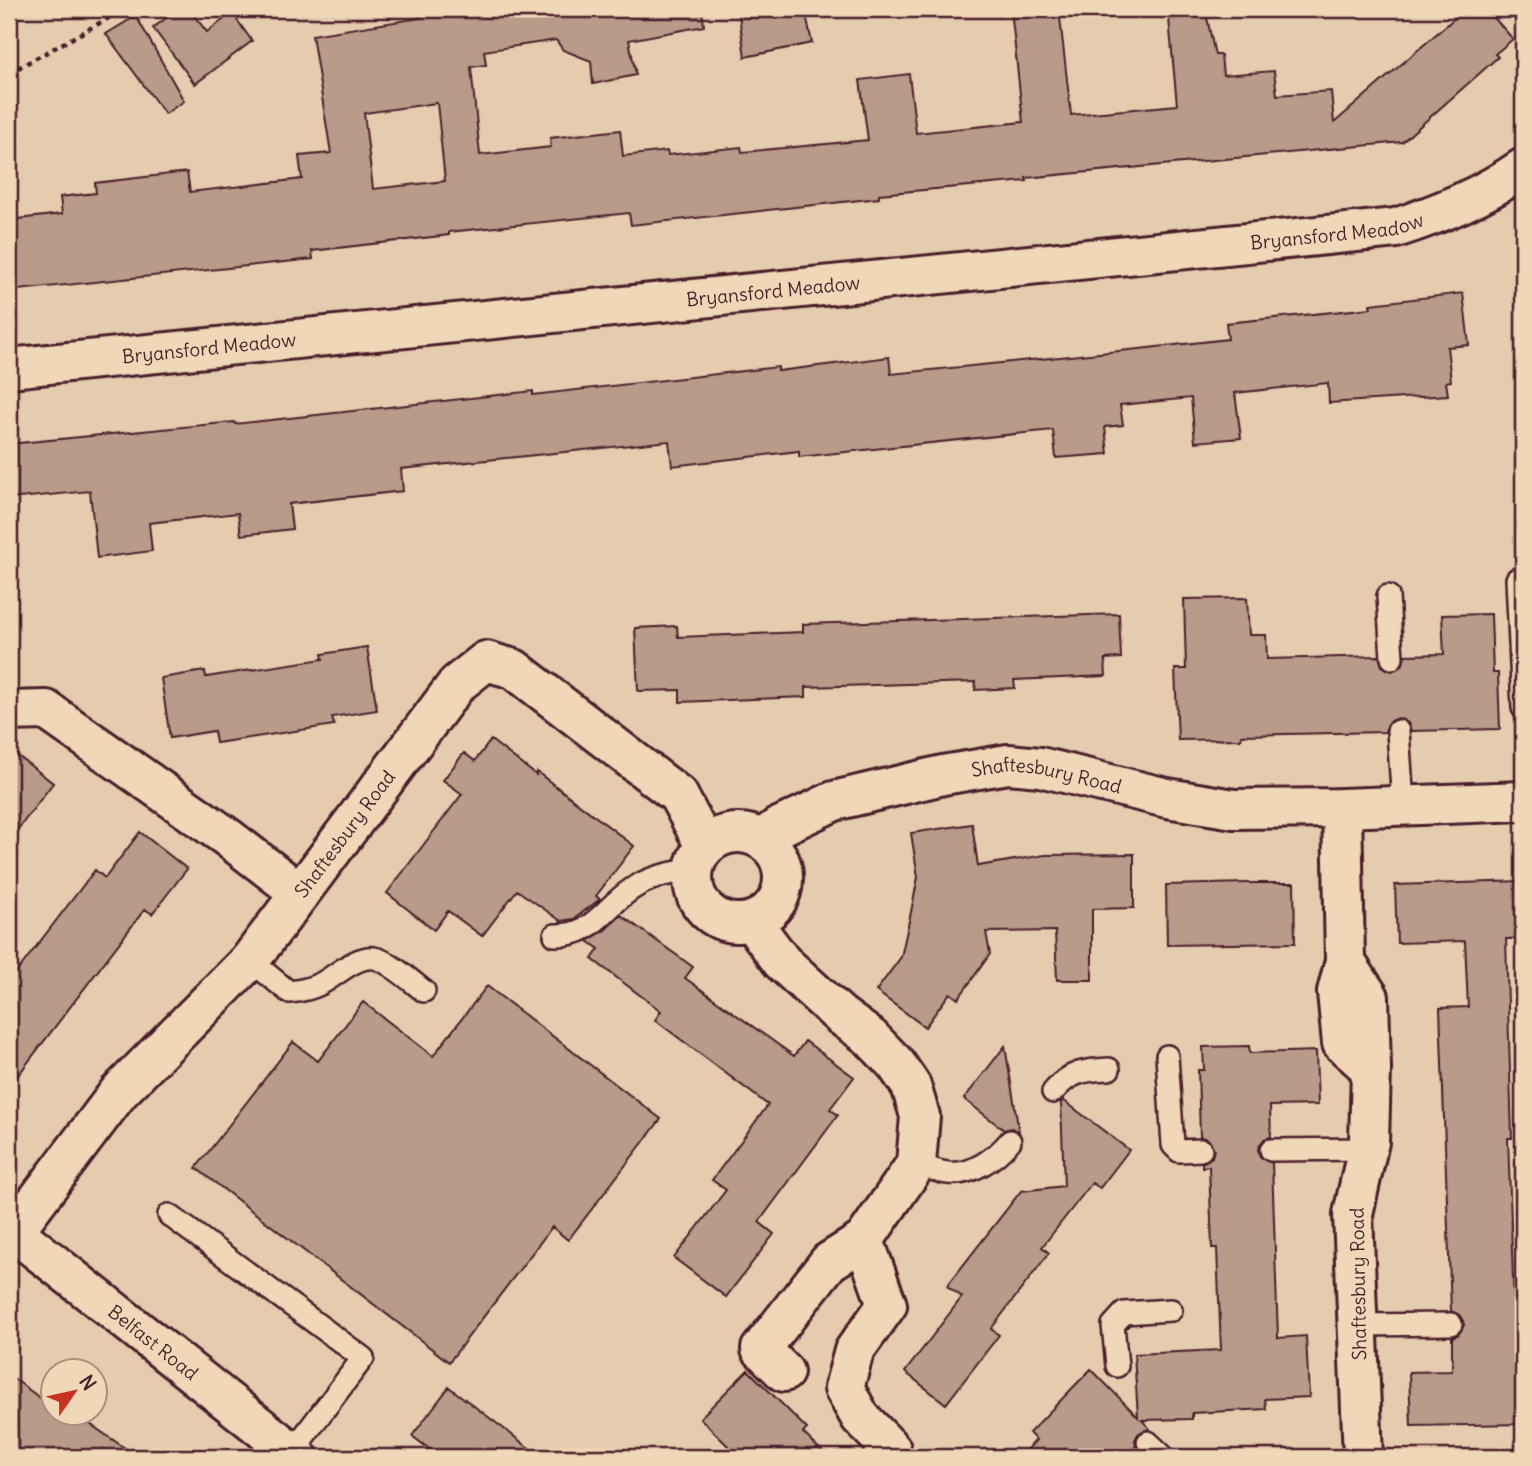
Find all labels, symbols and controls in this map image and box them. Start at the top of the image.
street label: Bryansford Meadow [1249,207,1427,255]
street label: Bryansford Meadow [685,270,861,312]
street label: Bryansford Meadow [121,327,297,369]
street label: Shaftesbury Road [969,752,1124,799]
street label: Shaftesbury Road [289,765,400,902]
street label: Shaftesbury Road [1345,1207,1371,1361]
street label: Belfast Road [103,1299,203,1385]
north arrow [38,1358,108,1428]
text: N [74,1370,102,1395]

